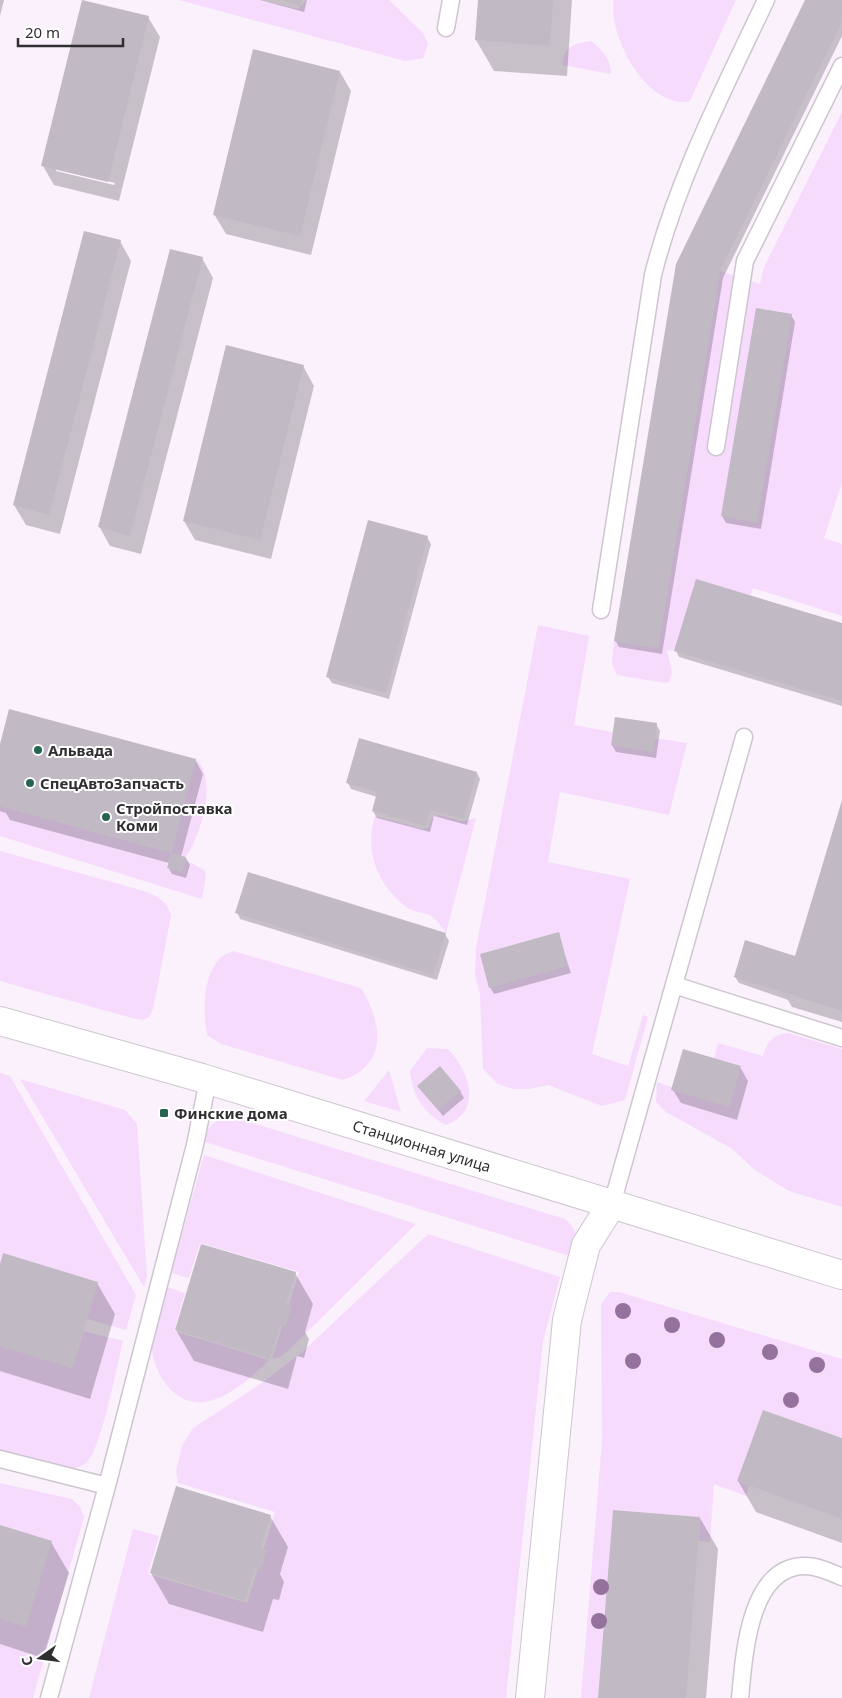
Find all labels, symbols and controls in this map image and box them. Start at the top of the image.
scale bar [18,15,122,47]
text: 20 m [25,22,60,42]
place label: Альвада [48,740,113,760]
marker: Альвада [32,744,44,756]
place label: СпецАвтоЗапчасть [40,773,184,793]
marker: СпецАвтоЗапчасть [24,777,36,789]
place label: Стройпоставка Коми [116,798,232,835]
marker: Стройпоставка Коми [100,811,112,823]
place label: Финские дома [174,1103,288,1123]
marker: Финские дома [158,1107,170,1119]
street label: Станционная улица [350,1115,493,1176]
north arrow [15,1633,65,1683]
text: С [17,1655,37,1668]

